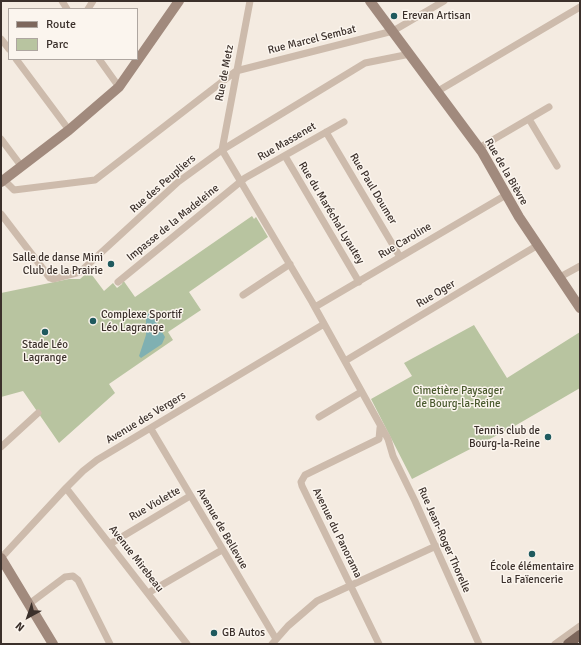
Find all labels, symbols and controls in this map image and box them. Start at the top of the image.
legend [8,8,138,60]
place label: Erevan Artisan [402,9,471,23]
marker: Erevan Artisan [389,11,399,21]
text: Route [46,17,76,32]
street label: Rue Marcel Sembat [267,23,357,57]
text: Parc [46,37,68,52]
street label: Rue de Metz [213,44,237,102]
street label: Rue Massenet [255,120,319,164]
street label: Rue de la Bièvre [482,136,530,208]
street label: Rue Paul Doumer [347,151,399,227]
street label: Rue des Peupliers [127,152,199,216]
street label: Rue du Maréchal Lyautey [295,160,367,266]
street label: Impasse de la Madeleine [124,182,222,264]
street label: Rue Caroline [376,220,434,262]
place label: Salle de danse Mini Club de la Prairie [12,251,103,277]
marker: Salle de danse Mini Club de la Prairie [106,259,116,269]
street label: Rue Oger [414,277,458,311]
place label: Complexe Sportif Léo Lagrange [101,308,182,334]
marker: Complexe Sportif Léo Lagrange [88,316,98,326]
marker: Stade Léo Lagrange [40,327,50,337]
place label: Stade Léo Lagrange [22,338,68,364]
park label: Cimetière Paysager de Bourg-la-Reine [413,384,503,410]
street label: Avenue des Vergers [104,389,188,447]
place label: Tennis club de Bourg-la-Reine [469,424,540,450]
marker: Tennis club de Bourg-la-Reine [543,432,553,442]
street label: Rue Violette [127,484,183,524]
street label: Rue Jean-Roger Thorelle [415,485,473,595]
street label: Avenue de Bellevue [194,486,250,572]
street label: Avenue du Panorama [310,486,364,580]
street label: Avenue Mirebeau [106,523,166,595]
marker: École élémentaire La Faïencerie [527,549,537,559]
place label: École élémentaire La Faïencerie [490,560,574,586]
north arrow [8,597,48,637]
text: N [13,619,27,634]
place label: GB Autos [222,626,265,640]
marker: GB Autos [209,628,219,638]

